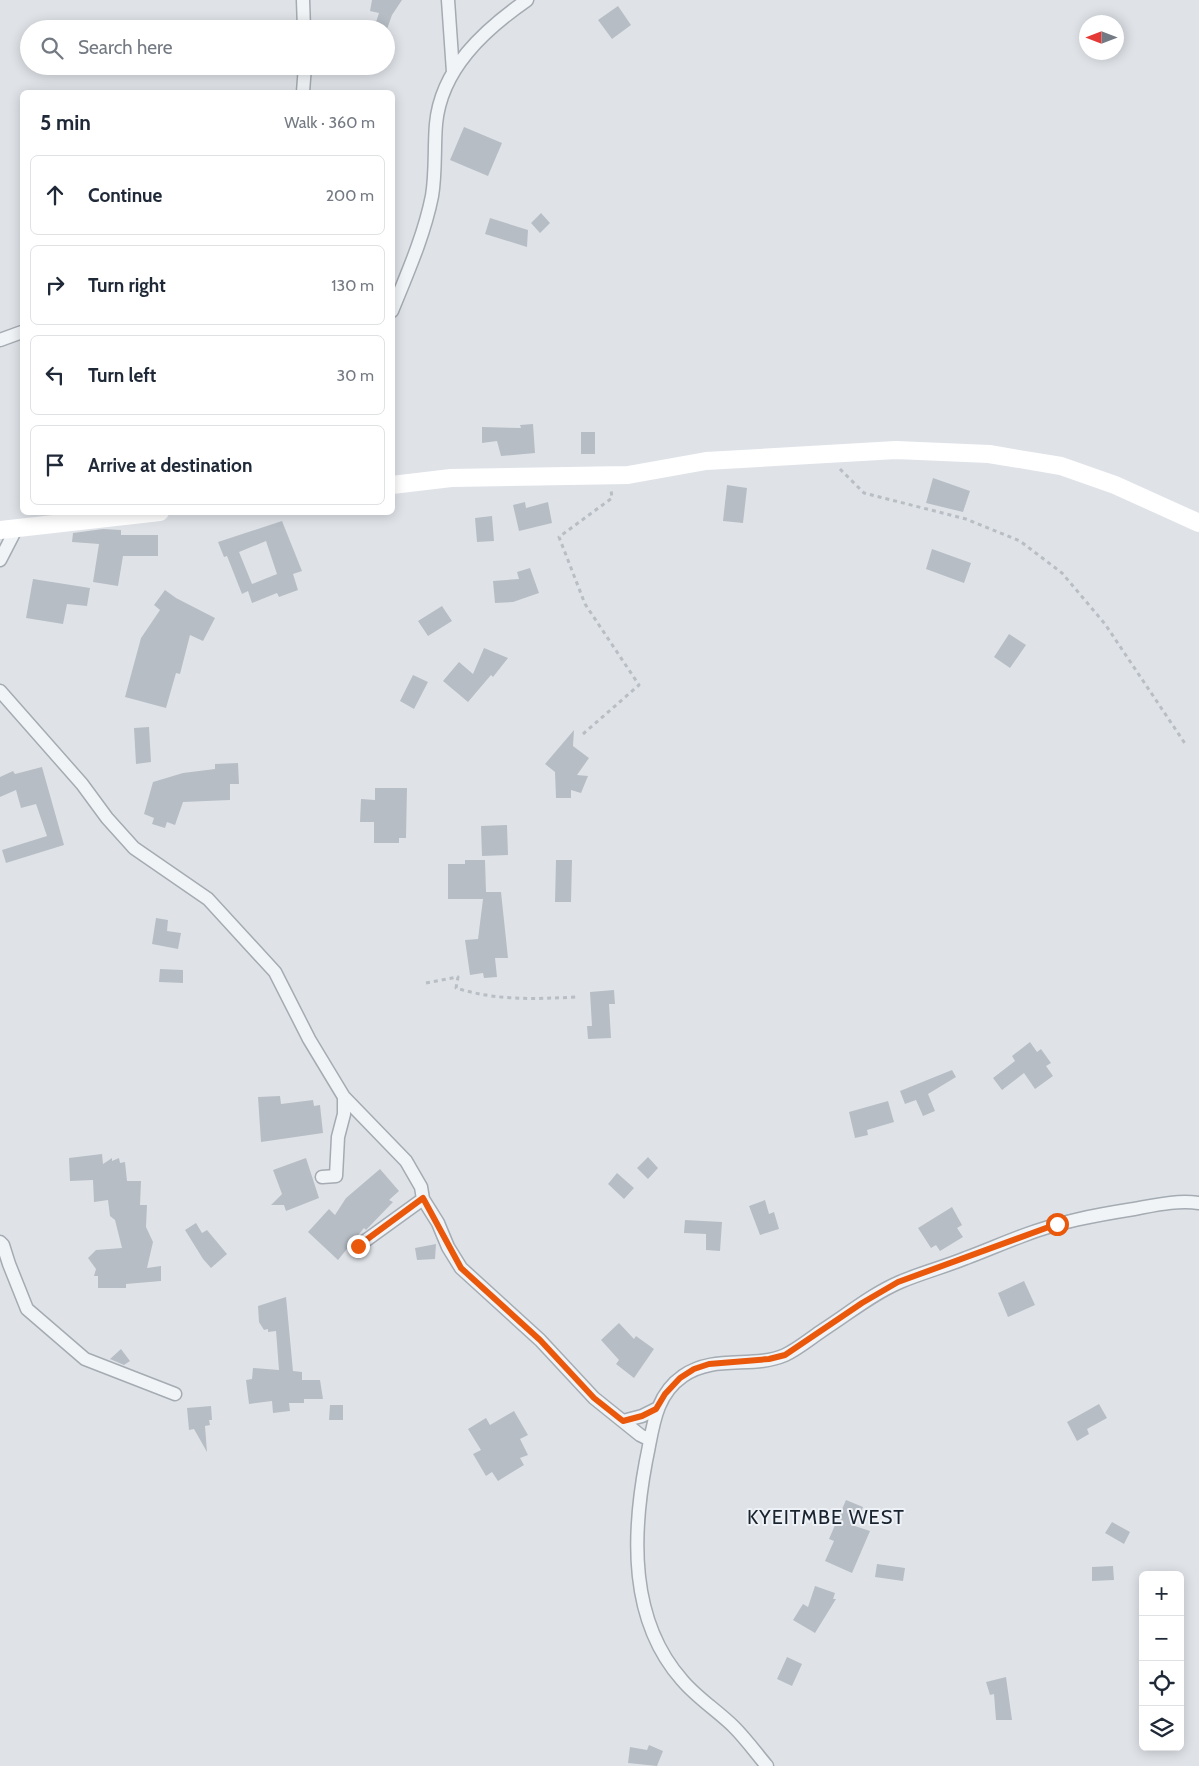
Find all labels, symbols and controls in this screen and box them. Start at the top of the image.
north arrow [1079,15,1124,60]
search box [20,20,395,75]
icon: search [38,34,66,62]
text: Search here [78,36,172,59]
text: 5 min [40,110,91,135]
text: Walk · 360 m [284,113,375,132]
icon: ahead [41,181,69,209]
text: Continue [88,184,162,207]
text: 200 m [326,186,374,205]
icon: right [41,271,69,299]
text: Turn right [88,274,166,297]
text: 130 m [331,276,374,295]
icon: left [41,361,69,389]
text: Turn left [88,364,156,387]
text: 30 m [337,366,374,385]
icon: arrive [41,451,69,479]
text: Arrive at destination [88,454,252,477]
route start [1046,1213,1069,1236]
route end [347,1235,370,1258]
district label: KYEITMBE WEST [747,1505,905,1529]
map controls [1139,1571,1184,1751]
button: + [1139,1571,1184,1616]
button: − [1139,1616,1184,1661]
button: locate [1139,1661,1184,1706]
button: layers [1139,1706,1184,1751]

